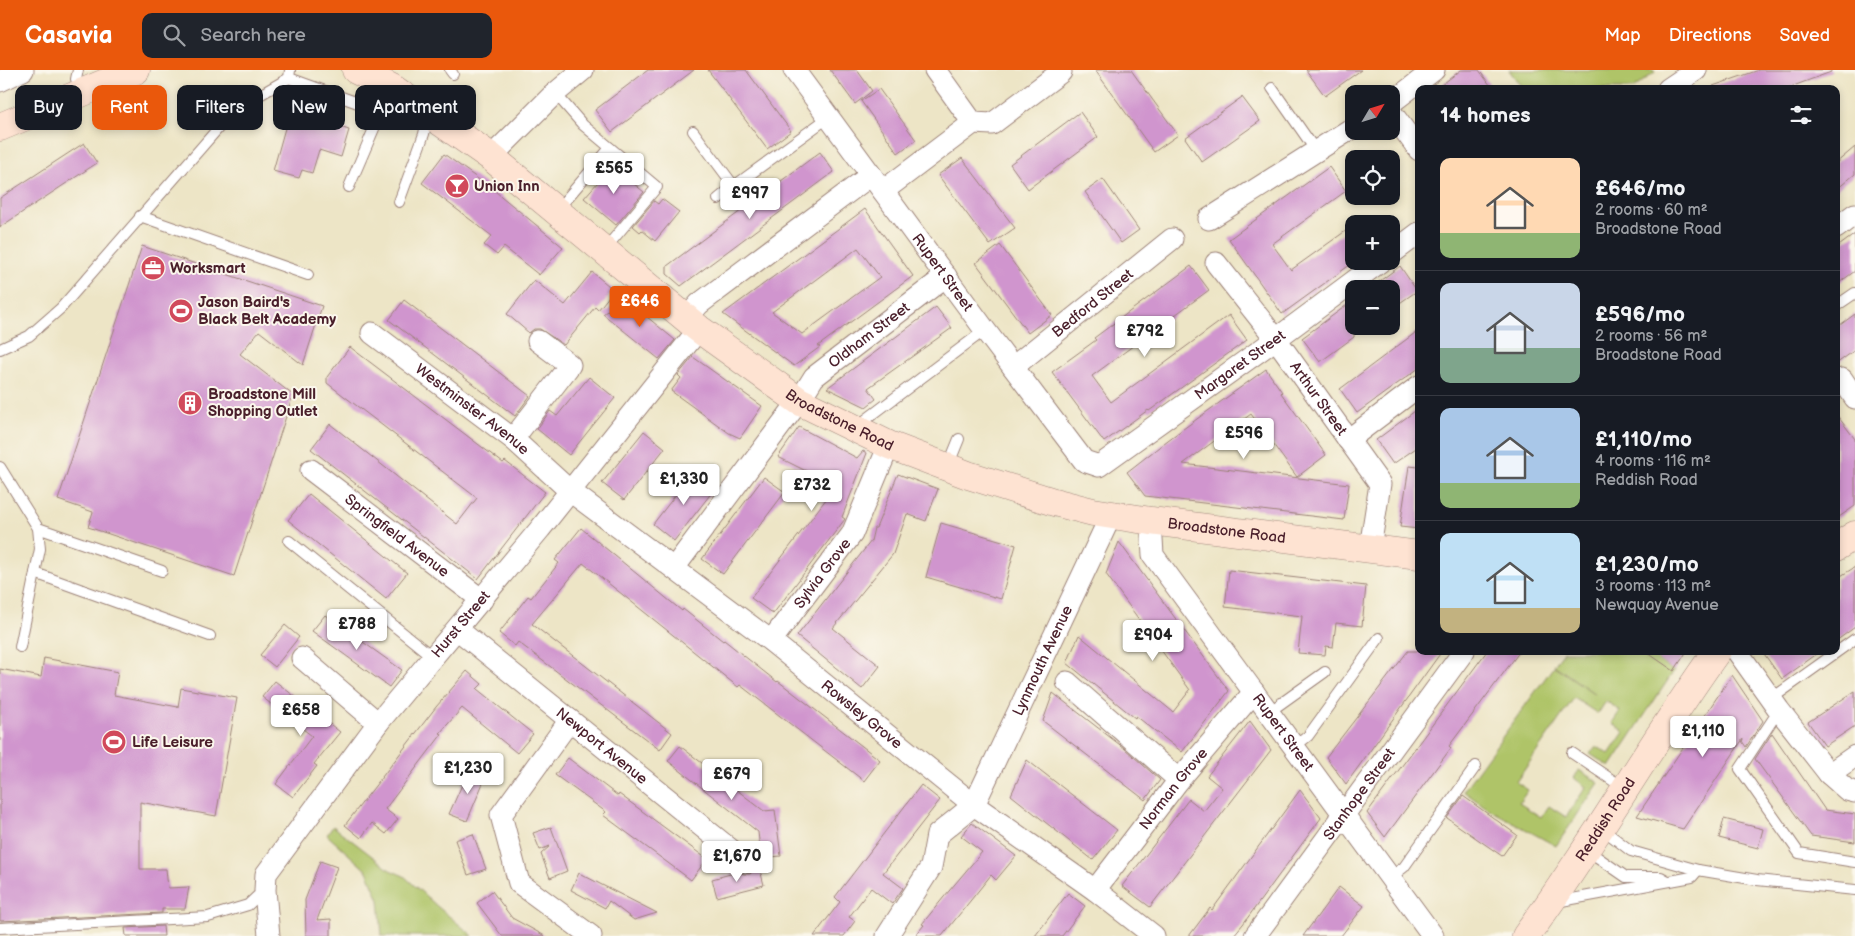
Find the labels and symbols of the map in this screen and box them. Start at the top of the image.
north arrow [1345,85,1400,140]
pin: £565 [584,152,644,195]
bar icon: Union Inn [444,173,470,199]
place label: Union Inn [474,177,540,196]
pin: £997 [720,178,780,220]
street label: Rupert Street [908,230,978,315]
office icon: Worksmart [140,255,166,281]
place label: Worksmart [170,259,246,278]
street label: Bedford Street [1048,264,1137,342]
pin: £646 [610,286,670,328]
place label: Jason Baird's Black Belt Academy [198,293,336,329]
sports icon: Jason Baird's Black Belt Academy [168,298,194,324]
street label: Oldham Street [824,298,914,372]
pin: £792 [1115,316,1175,358]
street label: Margaret Street [1191,326,1289,404]
street label: Arthur Street [1286,358,1352,439]
street label: Westminster Avenue [412,359,533,459]
place label: Broadstone Mill Shopping Outlet [208,385,317,421]
street label: Broadstone Road [782,385,897,455]
building icon: Broadstone Mill Shopping Outlet [177,390,203,416]
pin: £596 [1214,418,1274,460]
pin: £1,330 [643,464,725,506]
pin: £732 [782,470,842,512]
street label: Springfield Avenue [341,490,453,581]
street label: Broadstone Road [1166,514,1287,547]
street label: Sylvia Grove [790,534,855,612]
street label: Hurst Street [427,586,494,662]
street label: Lynmouth Avenue [1008,602,1077,719]
pin: £788 [327,608,387,651]
pin: £904 [1123,620,1183,662]
street label: Rowsley Grove [817,676,906,753]
street label: Rupert Street [1248,690,1318,775]
pin: £658 [271,694,331,737]
street label: Newport Avenue [552,703,651,788]
pin: £1,110 [1662,716,1744,758]
sports icon: Life Leisure [101,729,127,755]
place label: Life Leisure [132,733,213,752]
street label: Norman Grove [1135,744,1212,834]
street label: Stanhope Street [1319,744,1399,844]
pin: £1,230 [427,752,509,795]
pin: £679 [702,758,762,801]
street label: Reddish Road [1571,774,1639,865]
pin: £1,670 [696,840,778,883]

